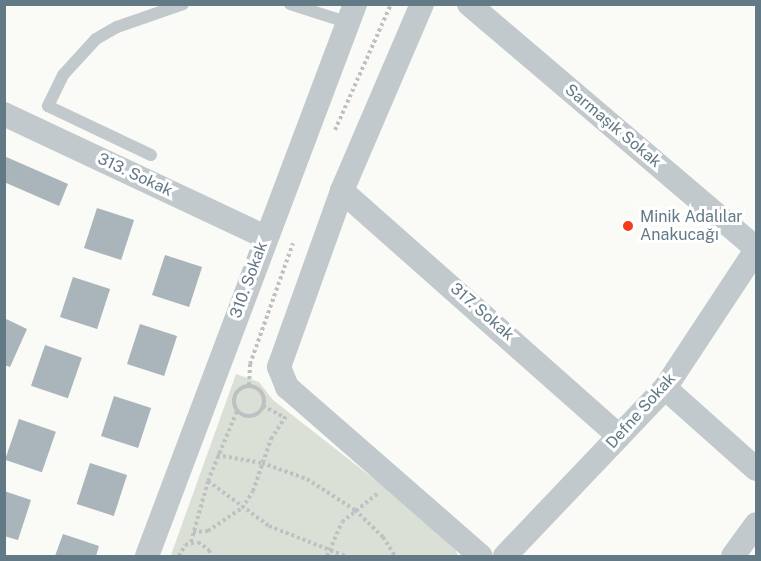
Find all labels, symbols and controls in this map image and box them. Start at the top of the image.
street label: Sarmaşık Sokak [561,80,665,172]
street label: 313. Sokak [94,149,176,201]
place label: Minik Adalılar Anakucağı [640,207,743,245]
marker: Minik Adalılar Anakucağı [621,219,635,233]
street label: 310. Sokak [226,239,272,321]
street label: 317. Sokak [446,279,518,345]
street label: Defne Sokak [602,369,680,453]

